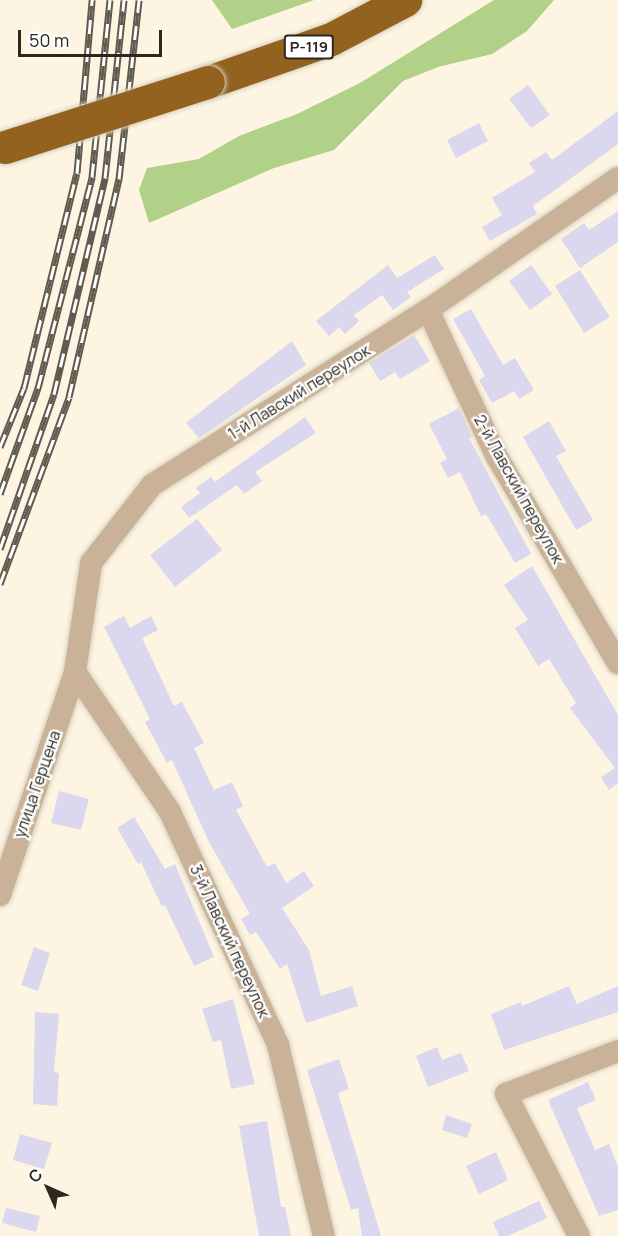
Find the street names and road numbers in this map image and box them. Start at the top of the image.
road number: Р-119 [284,35,334,59]
street label: 1-й Лавский переулок [224,340,374,444]
street label: 2-й Лавский переулок [470,411,568,567]
street label: улица Герцена [10,728,64,840]
street label: 3-й Лавский переулок [186,861,274,1021]

